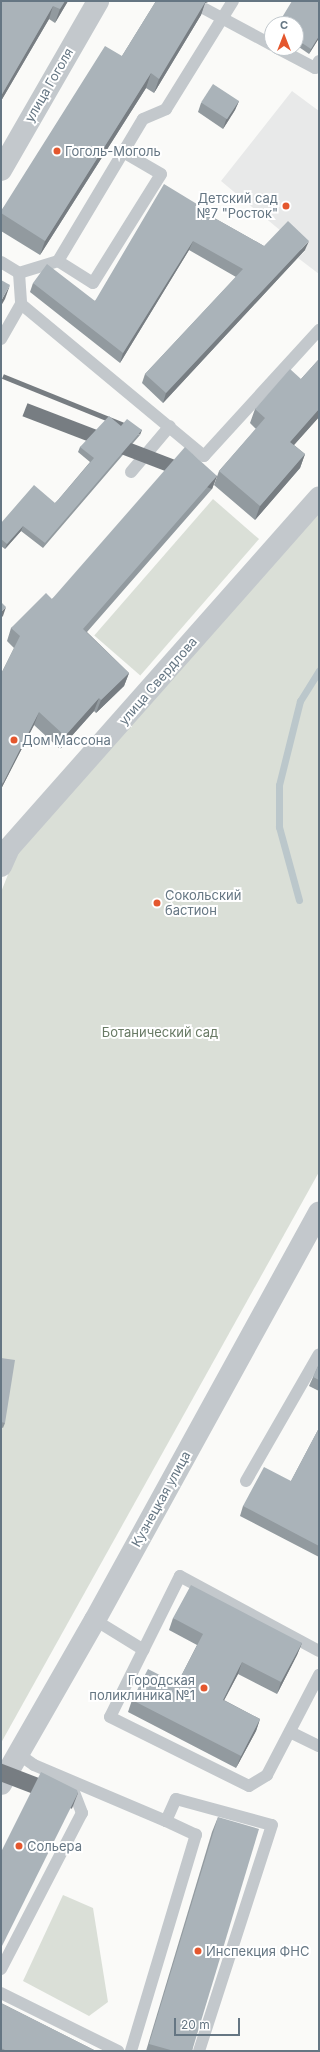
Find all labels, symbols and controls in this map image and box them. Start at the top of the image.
north arrow [264,16,304,56]
text: С [280,18,288,32]
street label: улица Гоголя [22,45,76,125]
place label: Гоголь-Моголь [65,143,161,159]
marker: Гоголь-Моголь [52,146,62,156]
place label: Детский сад №7 "Росток" [197,191,278,222]
marker: Детский сад №7 "Росток" [281,201,291,211]
street label: улица Свердлова [116,634,200,728]
place label: Дом Масcона [22,732,111,748]
marker: Дом Масcона [9,735,19,745]
place label: Сокольский бастион [165,888,241,919]
marker: Сокольский бастион [152,898,162,908]
park label: Ботанический сад [102,1024,218,1040]
street label: Кузнецкая улица [128,1448,194,1550]
place label: Городская поликлиника №1 [89,1673,195,1704]
marker: Городская поликлиника №1 [198,1682,210,1694]
place label: Сольера [27,1838,82,1854]
marker: Сольера [14,1841,24,1851]
place label: Инспекция ФНС [206,1943,309,1959]
marker: Инспекция ФНС [193,1946,203,1956]
scale bar [176,2010,242,2036]
text: 20 m [181,2017,210,2032]

